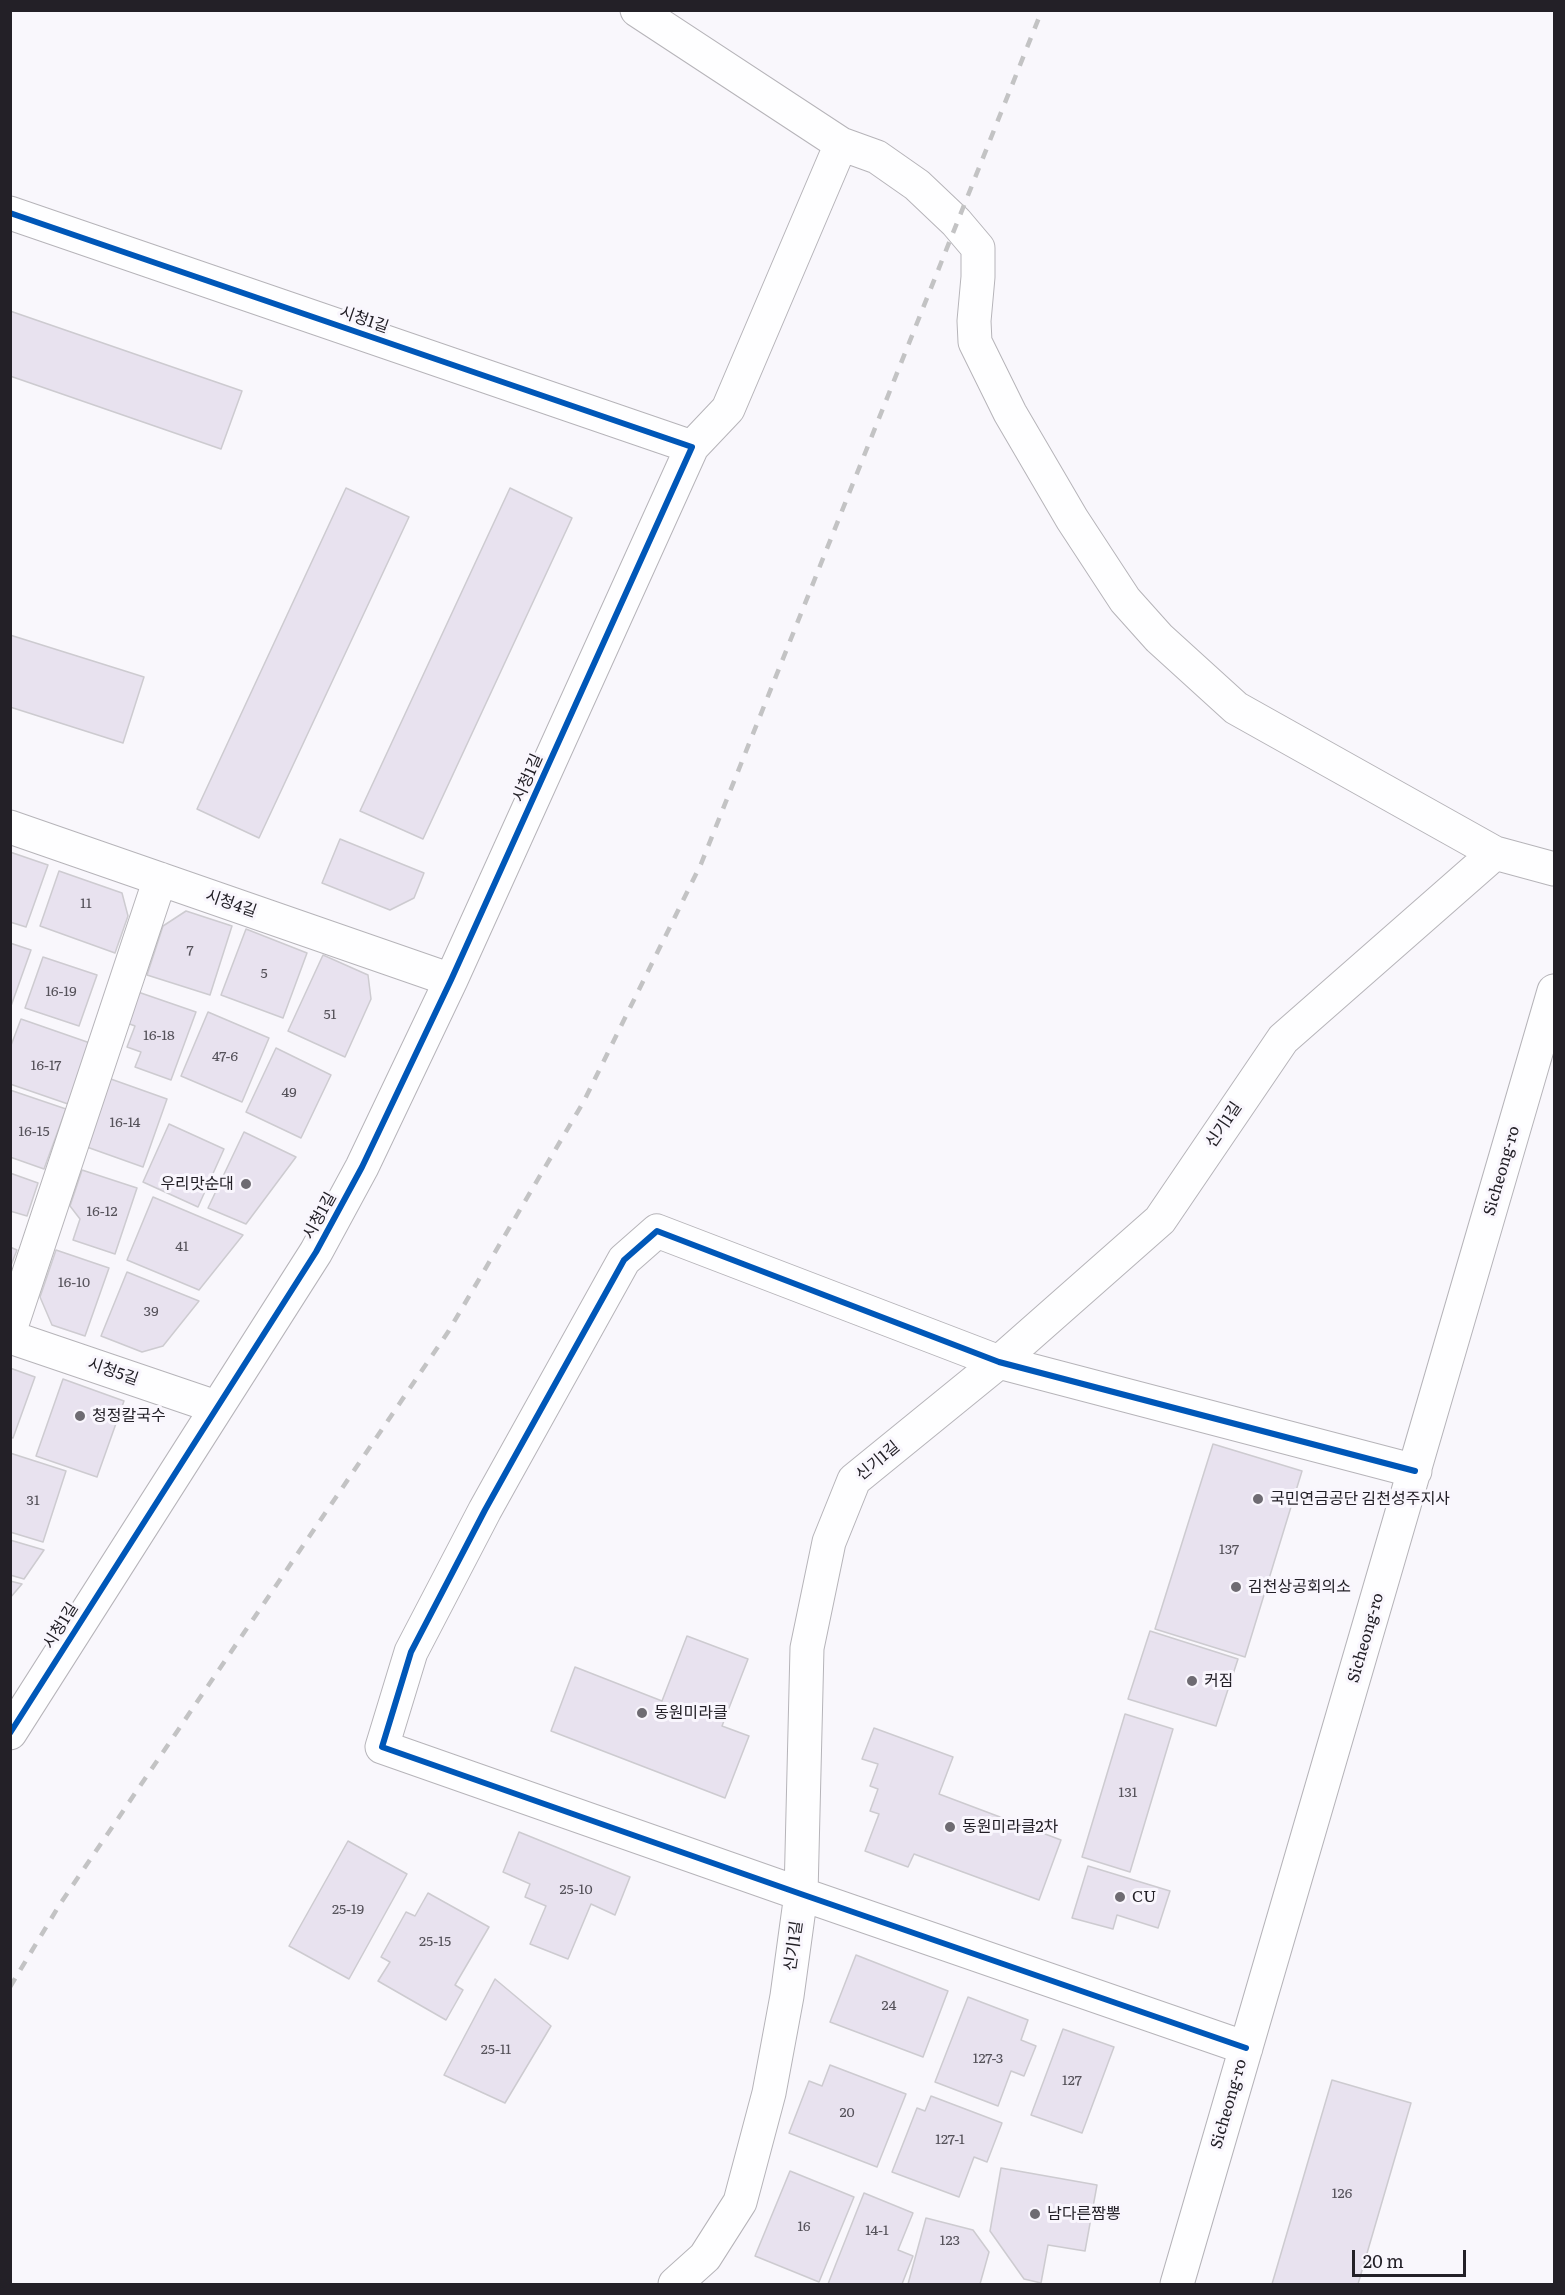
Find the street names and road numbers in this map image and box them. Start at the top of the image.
street label: 시청1길 [337,303,391,337]
street label: 시청1길 [509,751,547,805]
street label: 시청4길 [203,886,259,922]
street label: 신기1길 [1202,1099,1246,1151]
street label: Sicheong-ro [1480,1124,1524,1218]
street label: 시청1길 [299,1189,341,1243]
street label: 시청5길 [85,1354,141,1390]
street label: 신기1길 [852,1437,904,1485]
street label: Sicheong-ro [1344,1591,1388,1685]
street label: 시청1길 [39,1599,83,1653]
street label: 신기1길 [781,1920,807,1972]
street label: Sicheong-ro [1207,2057,1251,2151]

